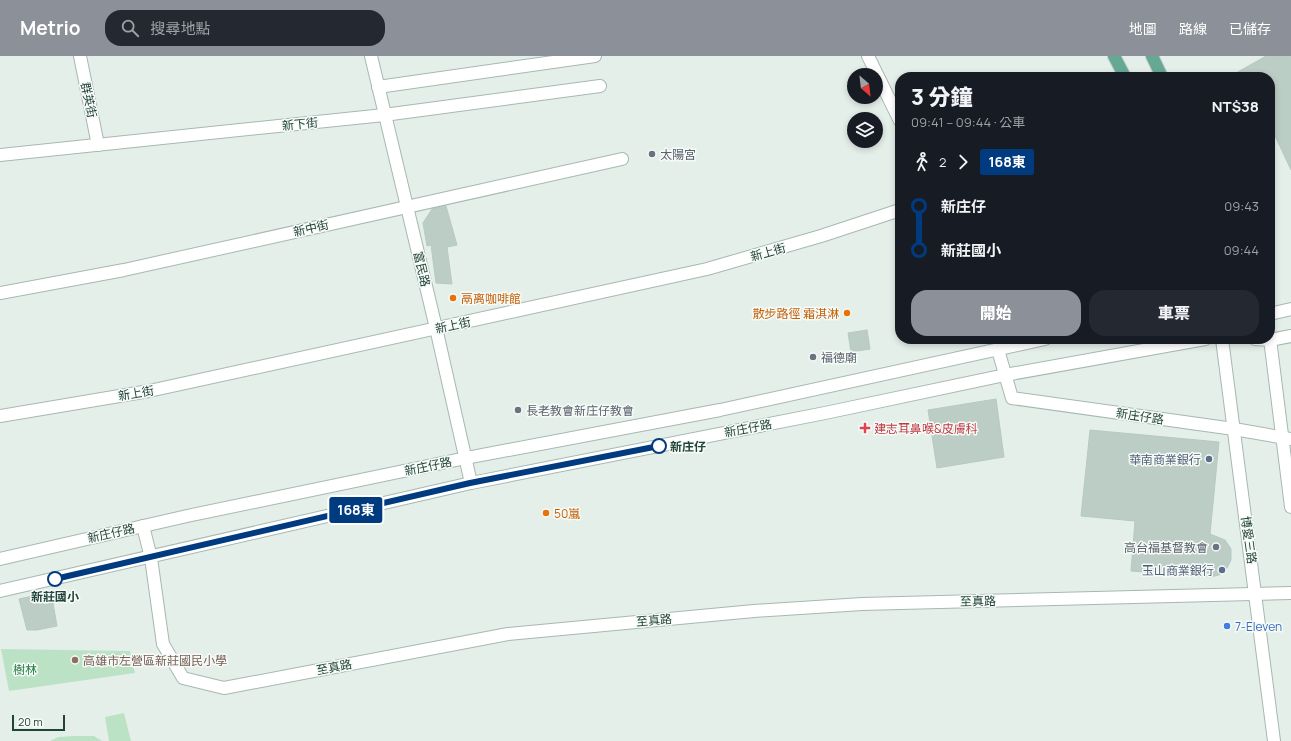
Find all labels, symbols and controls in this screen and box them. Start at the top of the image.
search box [105,10,385,46]
text: Metrio [20,15,81,41]
icon: search [119,17,141,39]
text: 搜尋地點 [151,18,211,39]
text: 地圖 [1129,19,1157,38]
text: 路線 [1179,19,1207,38]
text: 已儲存 [1229,19,1271,38]
north arrow [847,68,883,104]
map controls [847,68,883,148]
street label: 群英街 [77,81,101,119]
text: 3 分鐘 [911,82,972,112]
text: NT$38 [1212,96,1259,117]
button: layers [847,112,883,148]
text: 09:41 – 09:44 · 公車 [911,113,1025,131]
street label: 新下街 [281,114,319,134]
place label: 太陽宮 [660,146,696,163]
marker: 太陽宮 [647,149,657,159]
icon: walk [911,151,933,173]
icon: forward [952,151,974,173]
text: 168東 [988,152,1026,171]
text: 2 [939,153,946,171]
text: 新庄仔 [941,196,986,217]
text: 09:43 [1224,197,1259,215]
street label: 新中街 [292,216,330,240]
street label: 新上街 [748,239,788,265]
text: 新莊國小 [941,240,1001,261]
text: 09:44 [1224,241,1259,259]
street label: 富民路 [410,250,434,288]
place label: 鬲离咖啡館 [461,290,521,307]
button: 開始 [911,290,1081,336]
button: 車票 [1089,290,1259,336]
marker: 鬲离咖啡館 [448,293,458,303]
place label: 散步路徑 霜淇淋 [753,305,839,322]
marker: 散步路徑 霜淇淋 [842,308,852,318]
street label: 新上街 [434,313,472,337]
place label: 福德廟 [821,349,857,366]
marker: 福德廟 [808,352,818,362]
street label: 新上街 [117,382,155,404]
place label: 長老教會新庄仔教會 [526,402,634,419]
street label: 新庄仔路 [1115,404,1165,428]
marker: 長老教會新庄仔教會 [513,405,523,415]
street label: 新庄仔路 [723,415,773,441]
place label: 建志耳鼻喉&皮膚科 [874,420,978,437]
marker: 建志耳鼻喉&皮膚科 [859,422,871,434]
marker: 新庄仔 [651,438,667,454]
place label: 新庄仔 [670,438,706,455]
place label: 華南商業銀行 [1129,451,1201,468]
street label: 新庄仔路 [403,453,453,479]
marker: 華南商業銀行 [1204,454,1214,464]
line badge: 168東 [328,497,384,523]
text: 168東 [337,500,375,519]
place label: 50嵐 [554,505,580,522]
marker: 50嵐 [541,508,551,518]
street label: 博愛三路 [1237,515,1261,565]
street label: 新庄仔路 [86,519,136,547]
place label: 高台福基督教會 [1124,539,1208,556]
marker: 高台福基督教會 [1211,542,1221,552]
place label: 玉山商業銀行 [1142,562,1214,579]
marker: 玉山商業銀行 [1217,565,1227,575]
marker: 新莊國小 [47,571,63,587]
place label: 新莊國小 [31,588,79,605]
street label: 至真路 [960,592,996,610]
street label: 至真路 [635,610,673,630]
place label: 7-Eleven [1235,618,1282,635]
marker: 7-Eleven [1222,621,1232,631]
place label: 高雄市左營區新莊國民小學 [83,652,227,669]
marker: 高雄市左營區新莊國民小學 [70,655,80,665]
street label: 至真路 [315,655,353,679]
park label: 樹林 [13,661,37,678]
scale bar [12,713,65,732]
text: 20 m [18,714,43,729]

